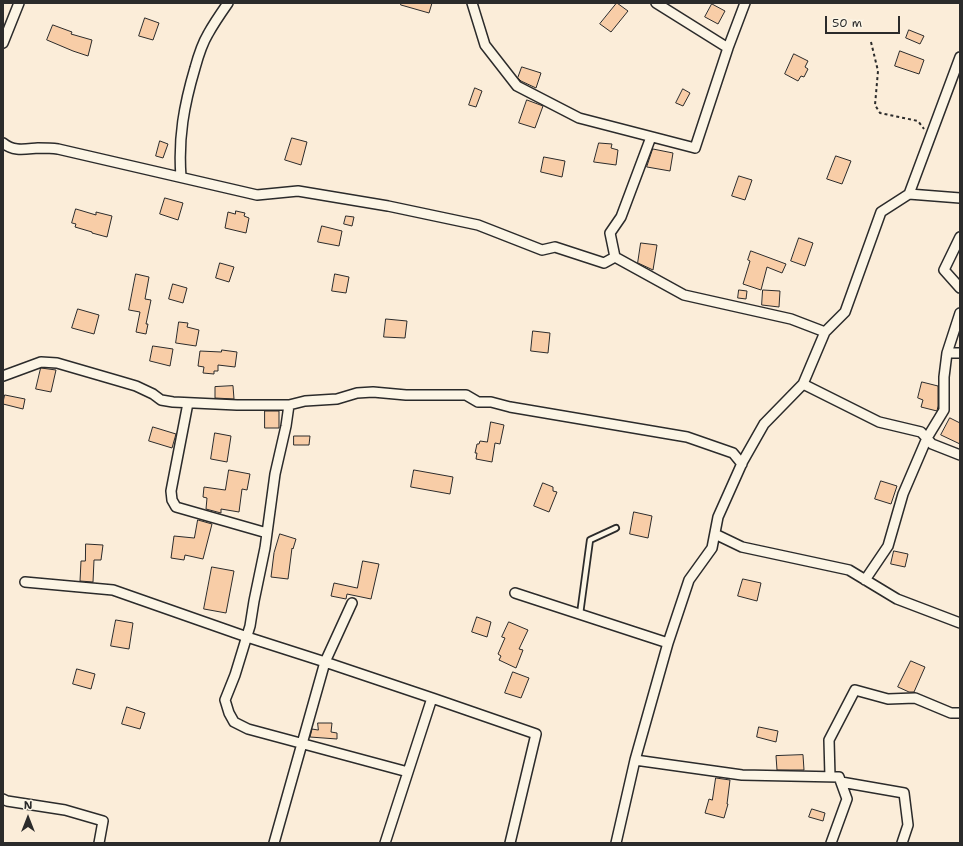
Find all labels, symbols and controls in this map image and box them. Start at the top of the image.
scale bar [827,8,902,34]
text: 50 m [832,15,862,31]
north arrow [8,798,48,838]
text: N [24,798,32,813]

